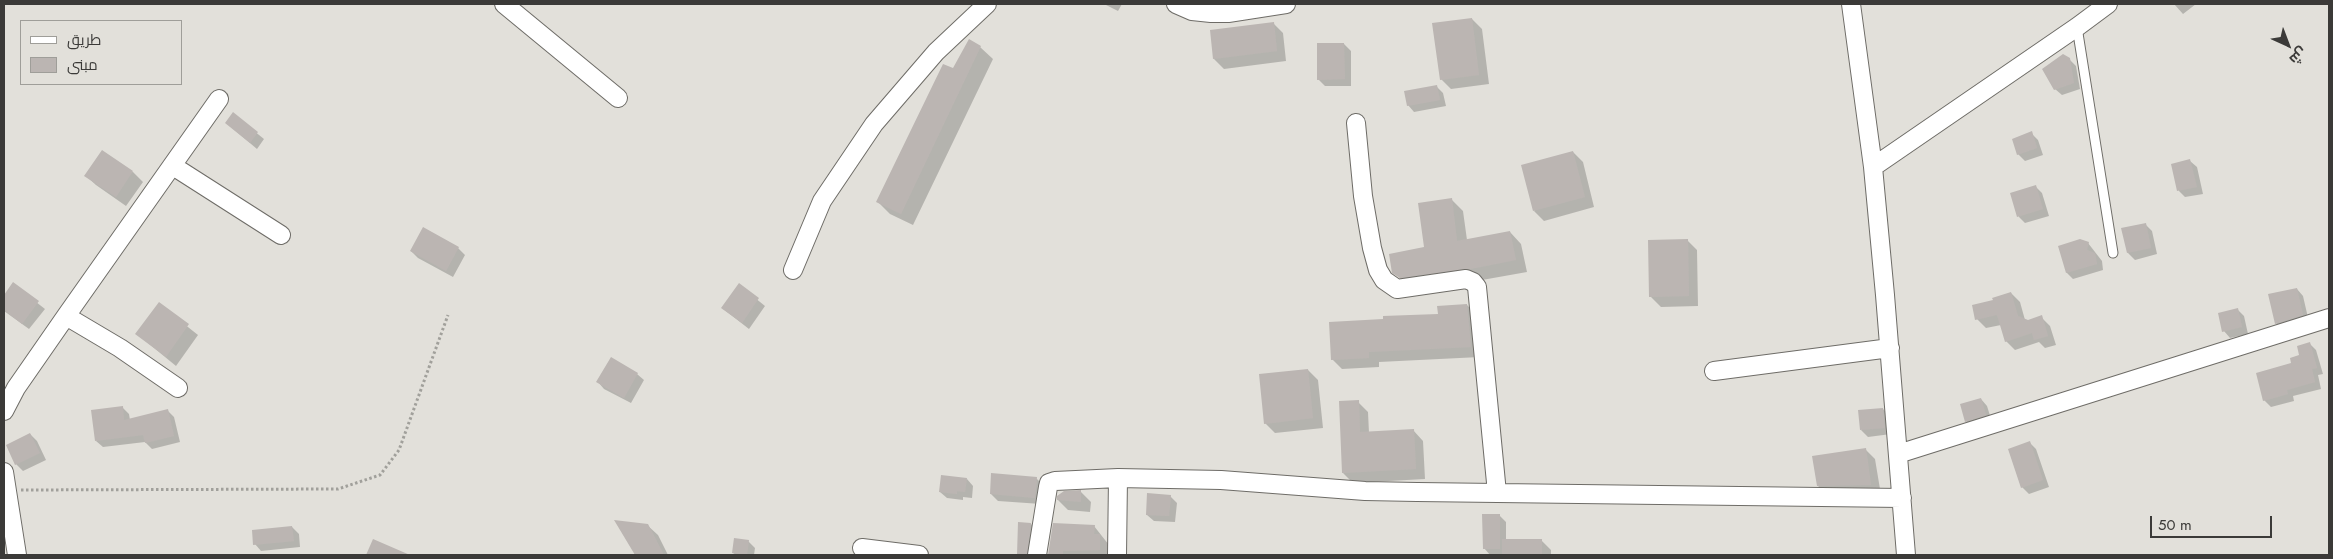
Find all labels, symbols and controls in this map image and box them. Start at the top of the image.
legend [20,20,182,85]
north arrow [2263,20,2313,70]
text: طريق [67,29,101,51]
text: ش [2285,43,2312,69]
text: مبنى [67,54,98,76]
scale bar [2153,506,2276,538]
text: 50 m [2158,514,2192,536]

